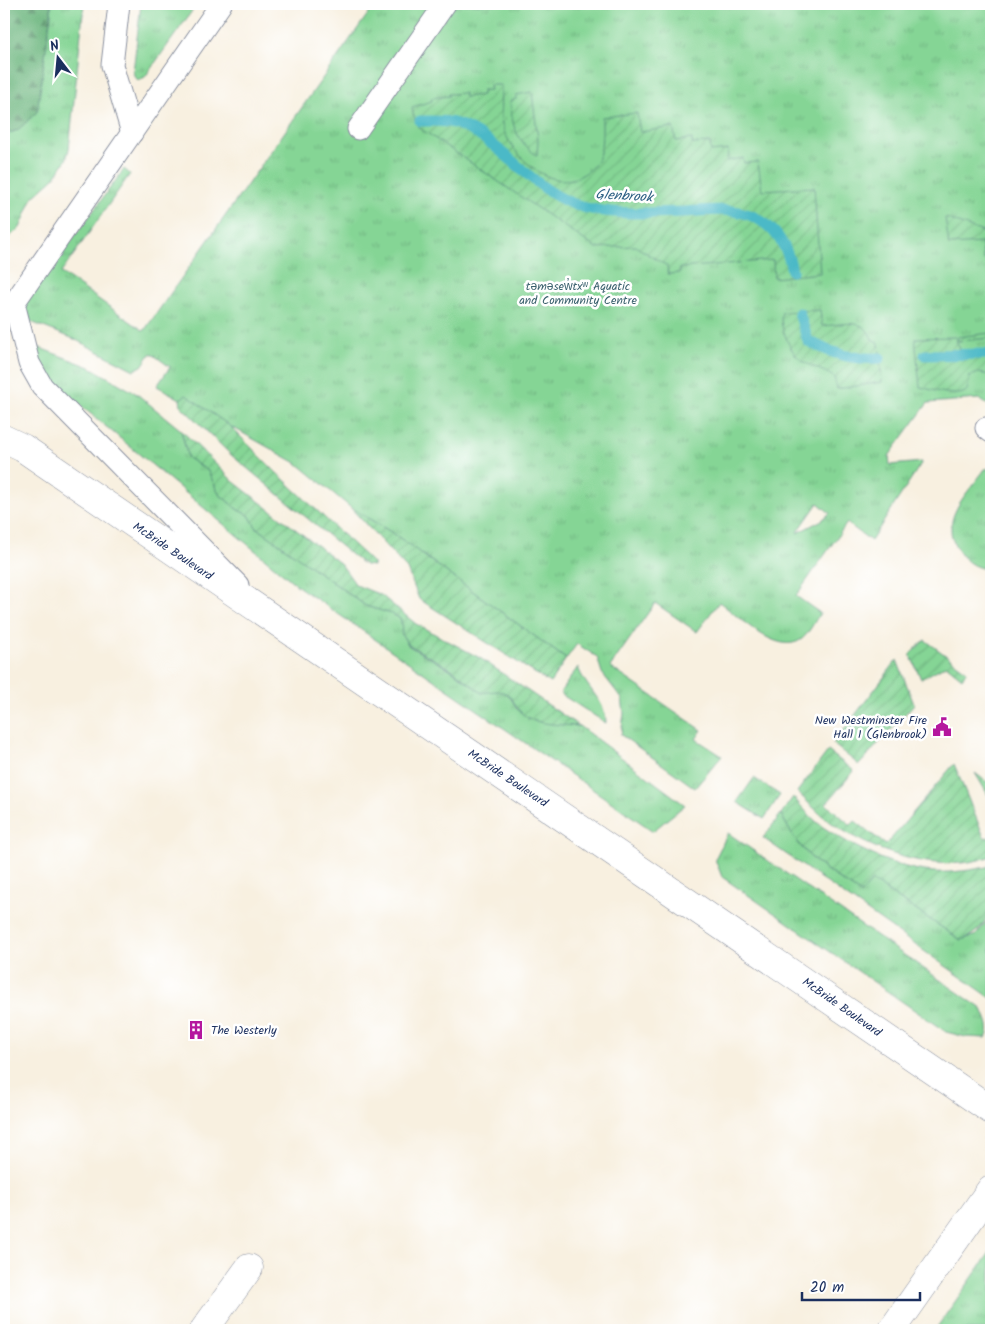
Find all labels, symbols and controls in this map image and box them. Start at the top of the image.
north arrow [32,32,82,82]
text: N [47,35,62,58]
water label: Glenbrook [595,184,655,209]
park label: təməsew̓txʷ Aquatic and Community Centre [519,277,637,310]
street label: McBride Boulevard [129,517,218,586]
place label: New Westminster Fire Hall 1 (Glenbrook) [815,711,928,744]
public building icon: New Westminster Fire Hall 1 (Glenbrook) [931,716,953,738]
street label: McBride Boulevard [464,744,553,813]
street label: McBride Boulevard [798,973,886,1043]
building icon: The Westerly [185,1019,207,1041]
place label: The Westerly [211,1021,277,1040]
scale bar [802,1269,920,1301]
text: 20 m [810,1276,844,1300]

